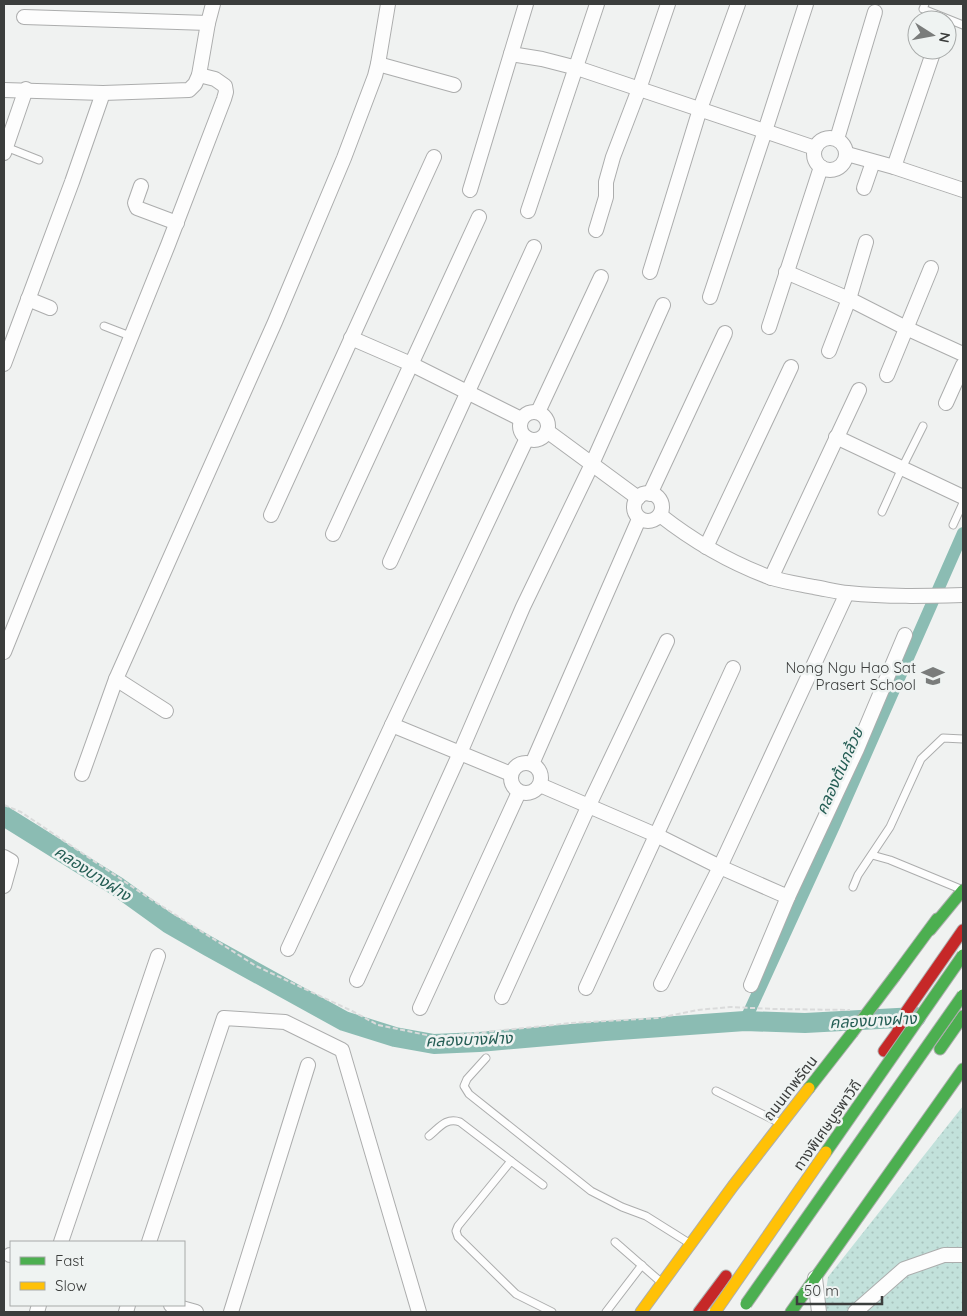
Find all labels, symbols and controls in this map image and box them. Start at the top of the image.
north arrow [907,10,957,60]
text: N [935,31,955,44]
place label: Nong Ngu Hao Sat Prasert School [785,658,916,694]
school or university icon: Nong Ngu Hao Sat Prasert School [920,663,946,689]
water label: คลองต้นกล้วย [811,723,868,817]
water label: คลองบางฝาง [51,841,136,906]
water label: คลองบางฝาง [829,1008,918,1032]
water label: คลองบางฝาง [425,1027,514,1051]
street label: ถนนเทพรัตน [759,1052,821,1124]
street label: ทางพิเศษบูรพาวิถี [789,1076,865,1174]
legend [10,1241,185,1306]
text: Fast [55,1251,84,1270]
scale bar [797,1274,882,1306]
text: Slow [55,1276,87,1295]
text: 50 m [804,1281,839,1300]

